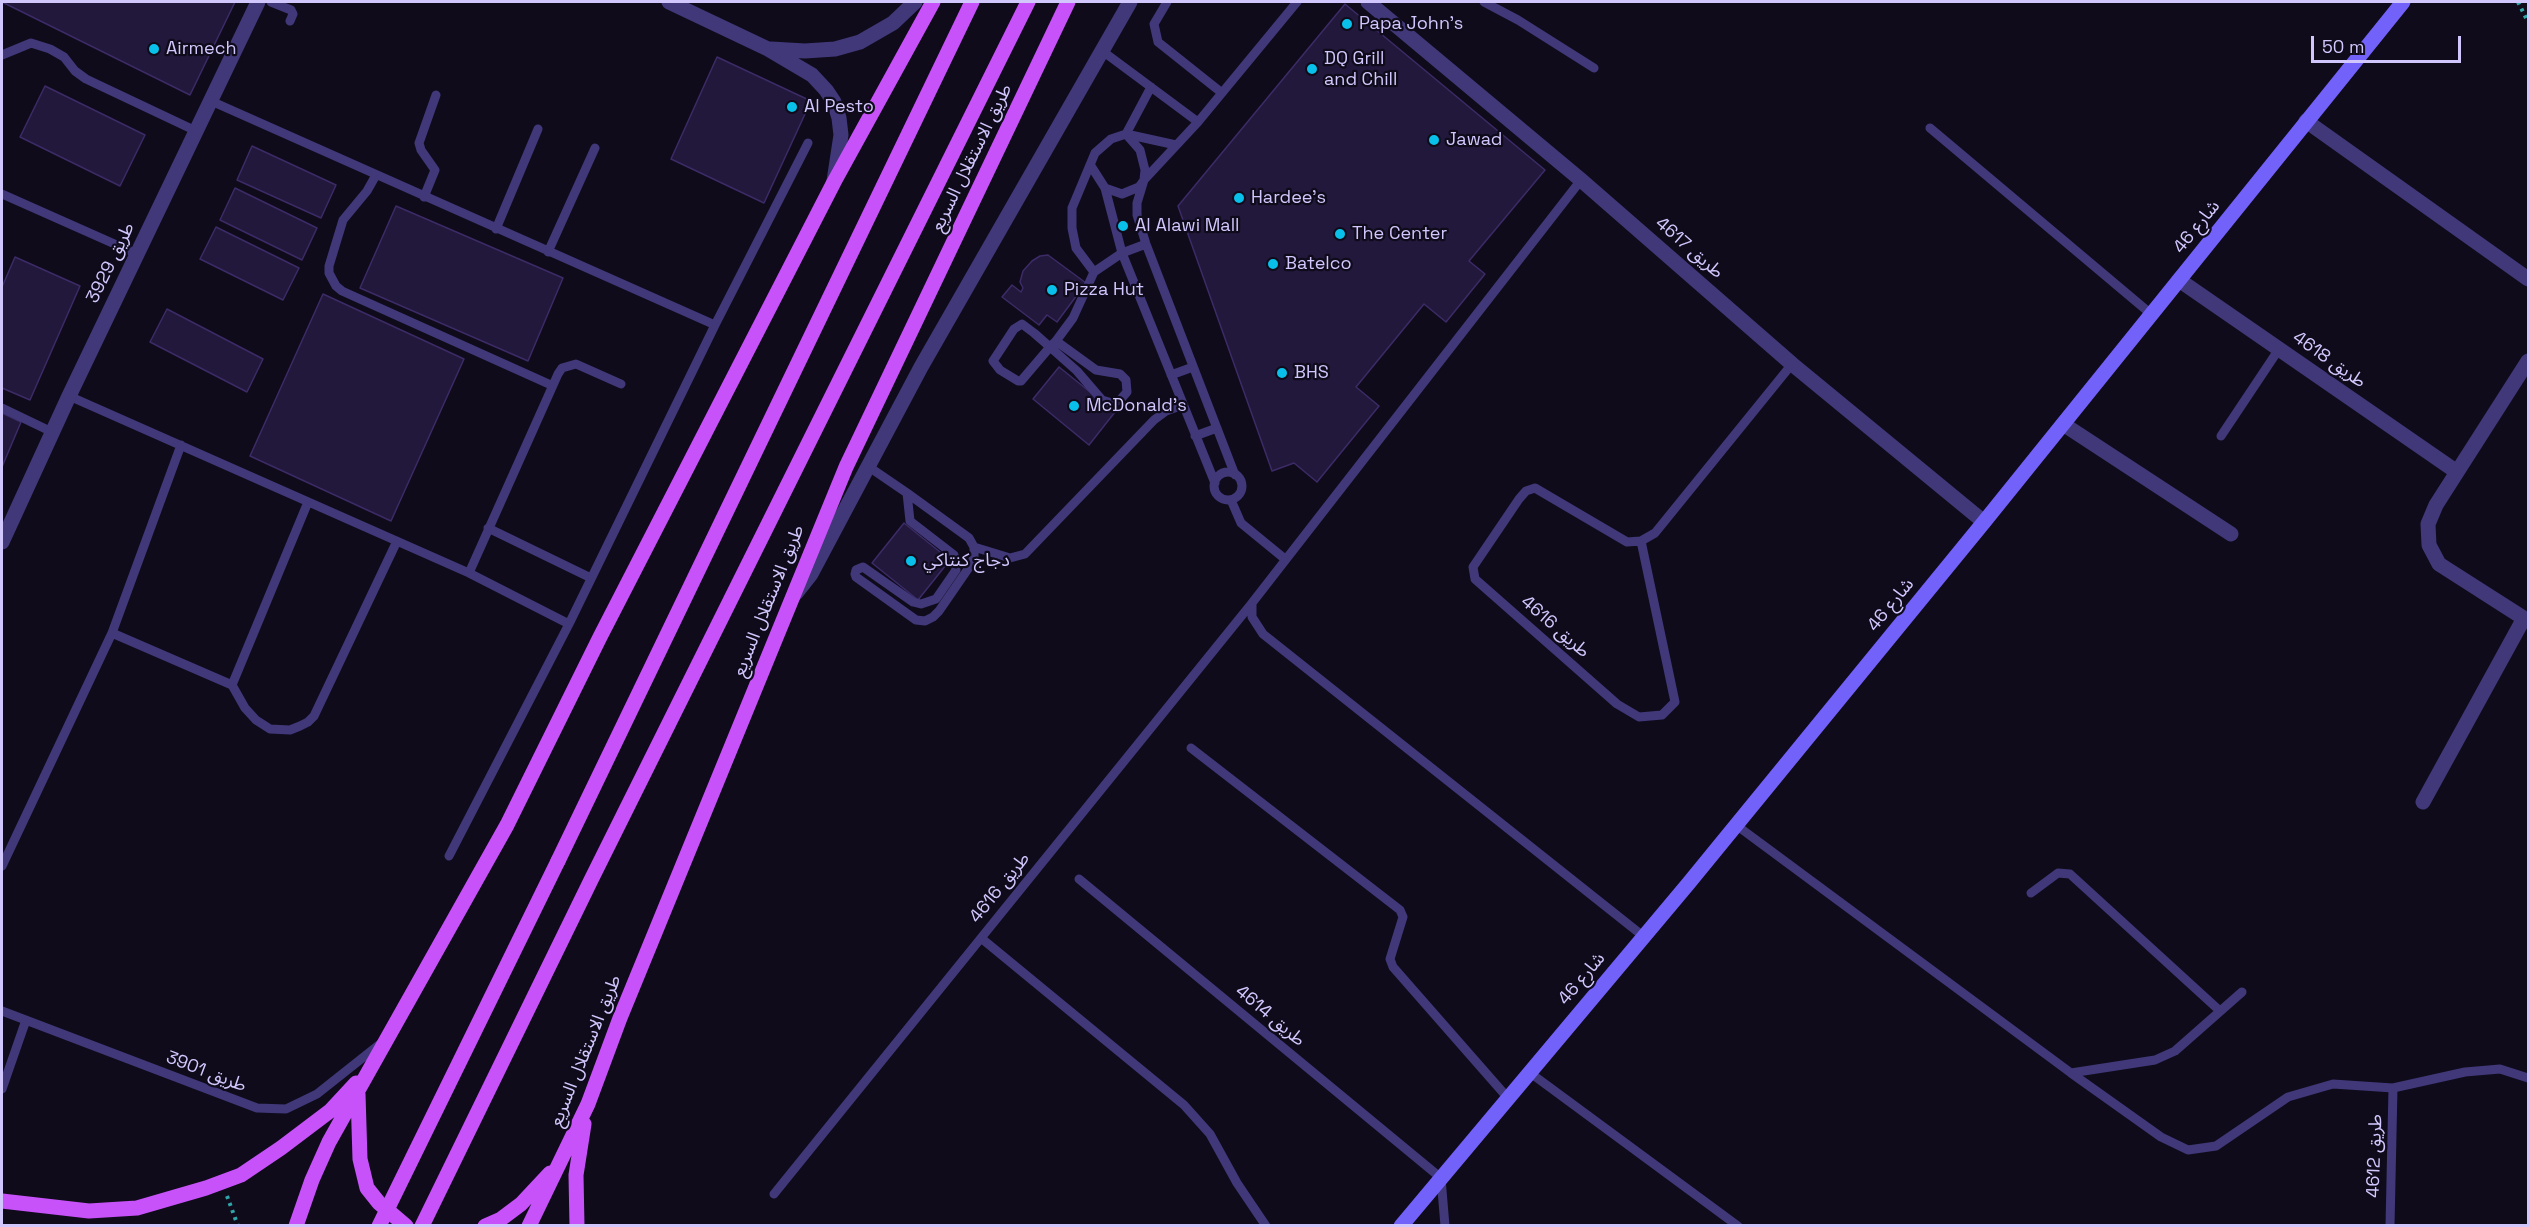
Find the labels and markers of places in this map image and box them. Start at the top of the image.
place label: Papa John's [1359,13,1463,35]
marker: Papa John's [1340,17,1354,31]
place label: Airmech [166,38,236,60]
marker: Airmech [147,42,161,56]
place label: DQ Grill and Chill [1324,48,1397,90]
marker: DQ Grill and Chill [1305,62,1319,76]
place label: Al Pesto [804,96,874,118]
marker: Al Pesto [785,100,799,114]
place label: Jawad [1446,129,1502,151]
marker: Jawad [1427,133,1441,147]
place label: Hardee's [1251,187,1326,209]
marker: Hardee's [1232,191,1246,205]
place label: Al Alawi Mall [1135,215,1239,237]
marker: Al Alawi Mall [1116,219,1130,233]
place label: The Center [1352,223,1447,245]
marker: The Center [1333,227,1347,241]
place label: Batelco [1285,253,1352,275]
marker: Batelco [1266,257,1280,271]
place label: Pizza Hut [1064,279,1144,301]
marker: Pizza Hut [1045,283,1059,297]
place label: BHS [1294,362,1329,384]
marker: BHS [1275,366,1289,380]
place label: McDonald's [1086,395,1187,417]
marker: McDonald's [1067,399,1081,413]
place label: دجاج كنتاكي [923,550,1010,572]
marker: دجاج كنتاكي [904,554,918,568]

